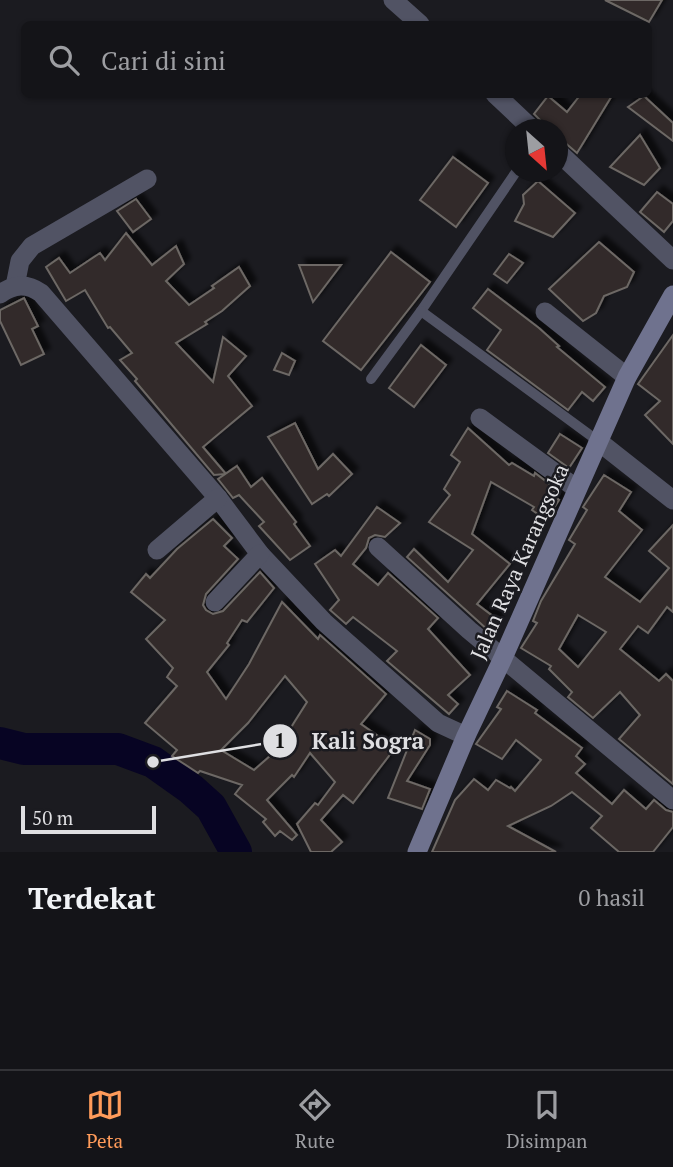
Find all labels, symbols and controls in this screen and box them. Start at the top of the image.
search box [21,21,652,98]
icon: search [45,41,83,79]
text: Cari di sini [101,43,226,77]
north arrow [505,119,568,182]
street label: Jalan Raya Karangsoka [463,459,575,664]
callout: Kali Sogra [262,719,438,763]
text: Kali Sogra [312,725,425,756]
text: 1 [274,726,286,754]
scale bar [21,803,156,835]
text: 50 m [32,805,73,830]
text: Terdekat [28,878,156,918]
text: 0 hasil [578,882,645,913]
tab: Peta [86,1086,124,1153]
tab: Rute [295,1086,335,1153]
tab: Disimpan [506,1086,587,1153]

